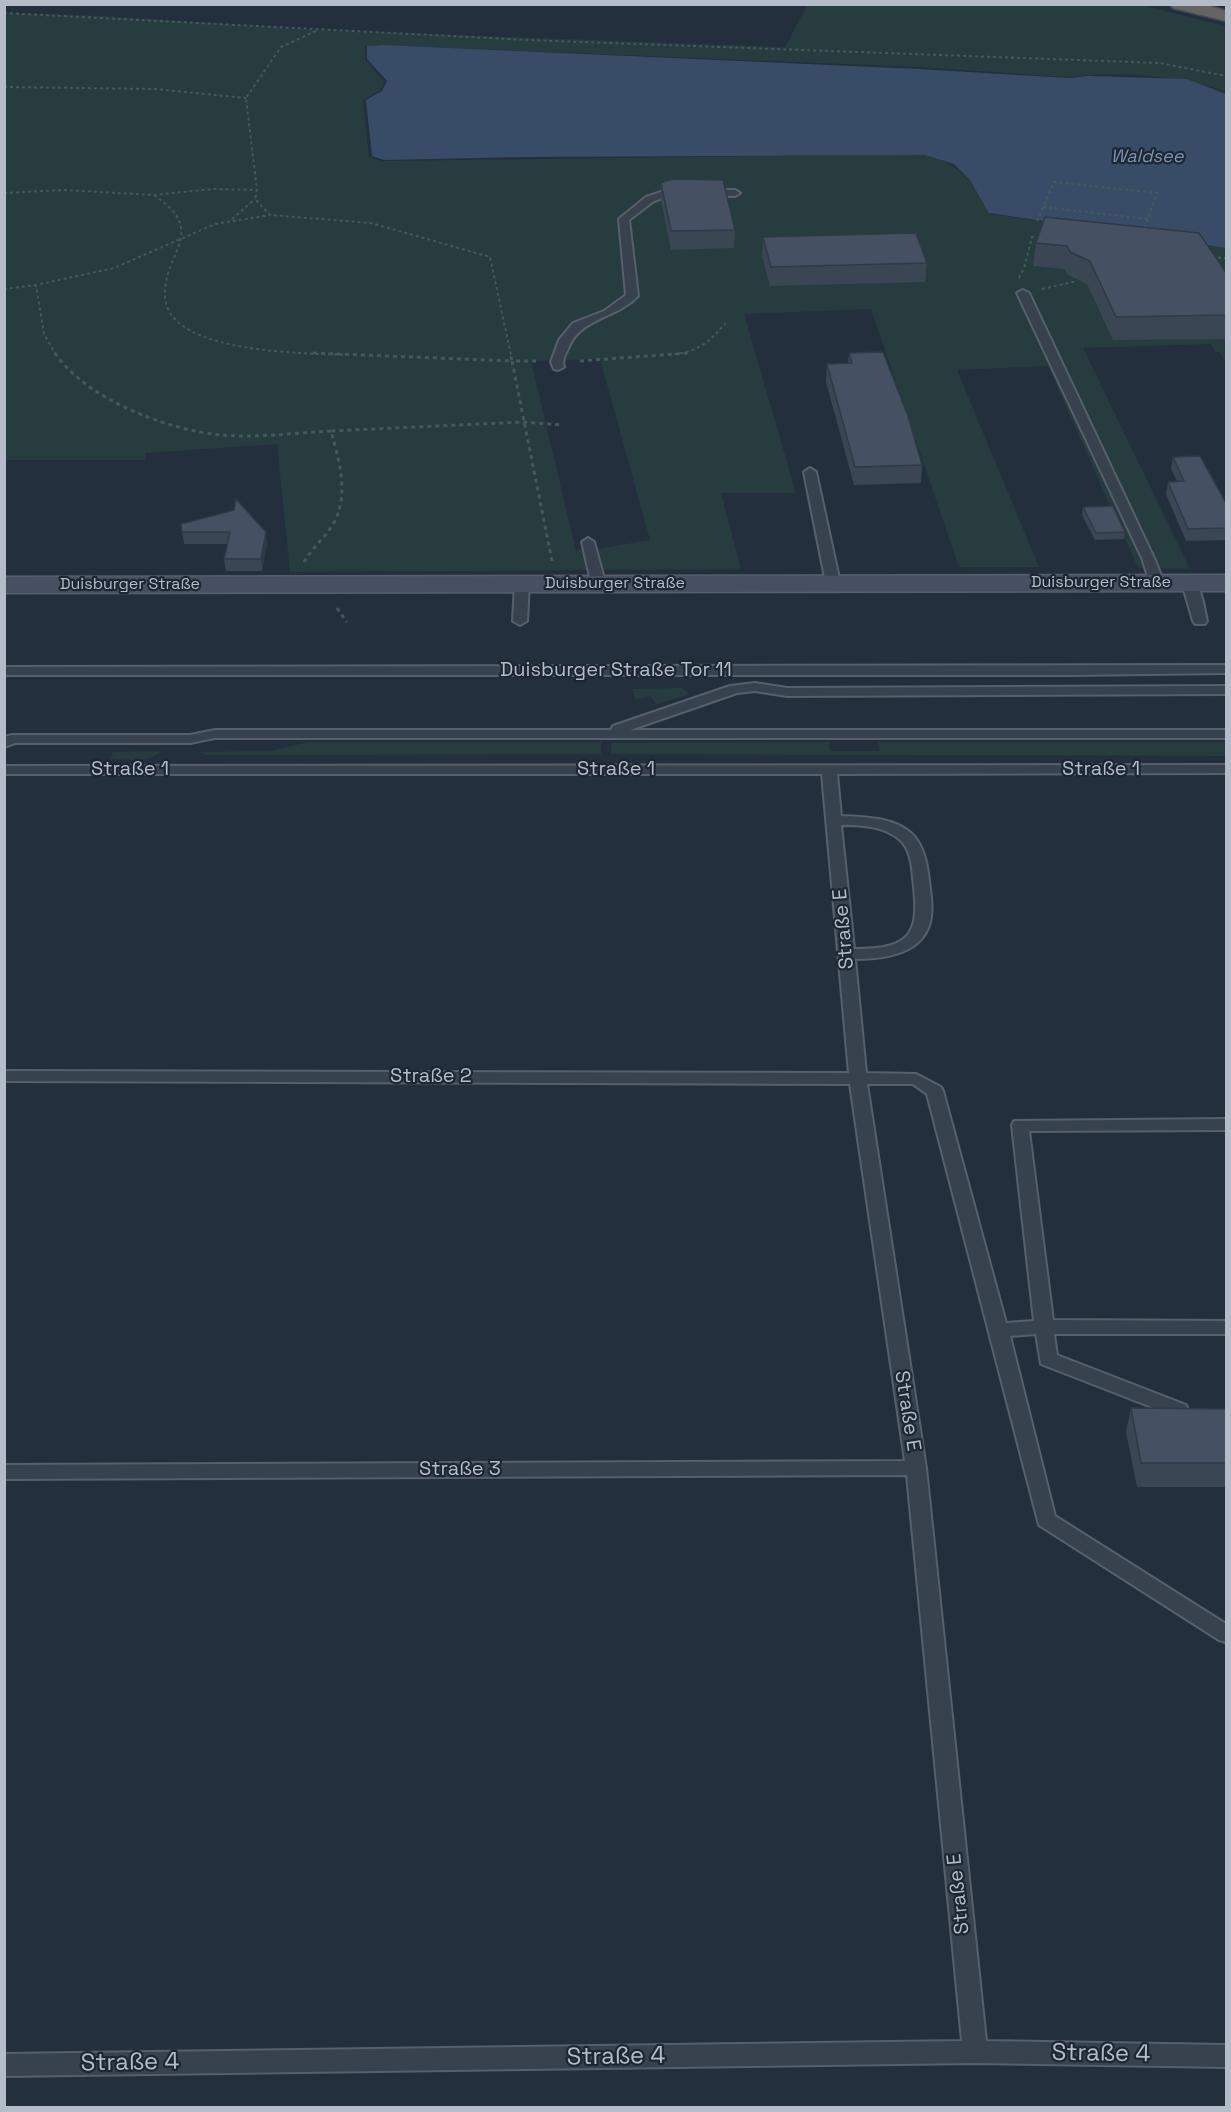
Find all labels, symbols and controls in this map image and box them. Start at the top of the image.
water label: Waldsee [1111,146,1183,168]
street label: Duisburger Straße [1031,573,1171,593]
street label: Duisburger Straße [545,574,685,594]
street label: Duisburger Straße [60,575,200,595]
street label: Duisburger Straße Tor 11 [500,659,732,683]
street label: Straße 1 [91,758,169,782]
street label: Straße 1 [577,758,655,782]
street label: Straße 1 [1062,758,1140,782]
street label: Straße E [829,888,859,970]
street label: Straße 2 [390,1065,472,1089]
street label: Straße E [889,1369,925,1453]
street label: Straße 3 [419,1458,501,1482]
street label: Straße E [943,1852,975,1936]
street label: Straße 4 [1051,2039,1151,2069]
street label: Straße 4 [566,2042,666,2072]
street label: Straße 4 [80,2048,180,2078]

